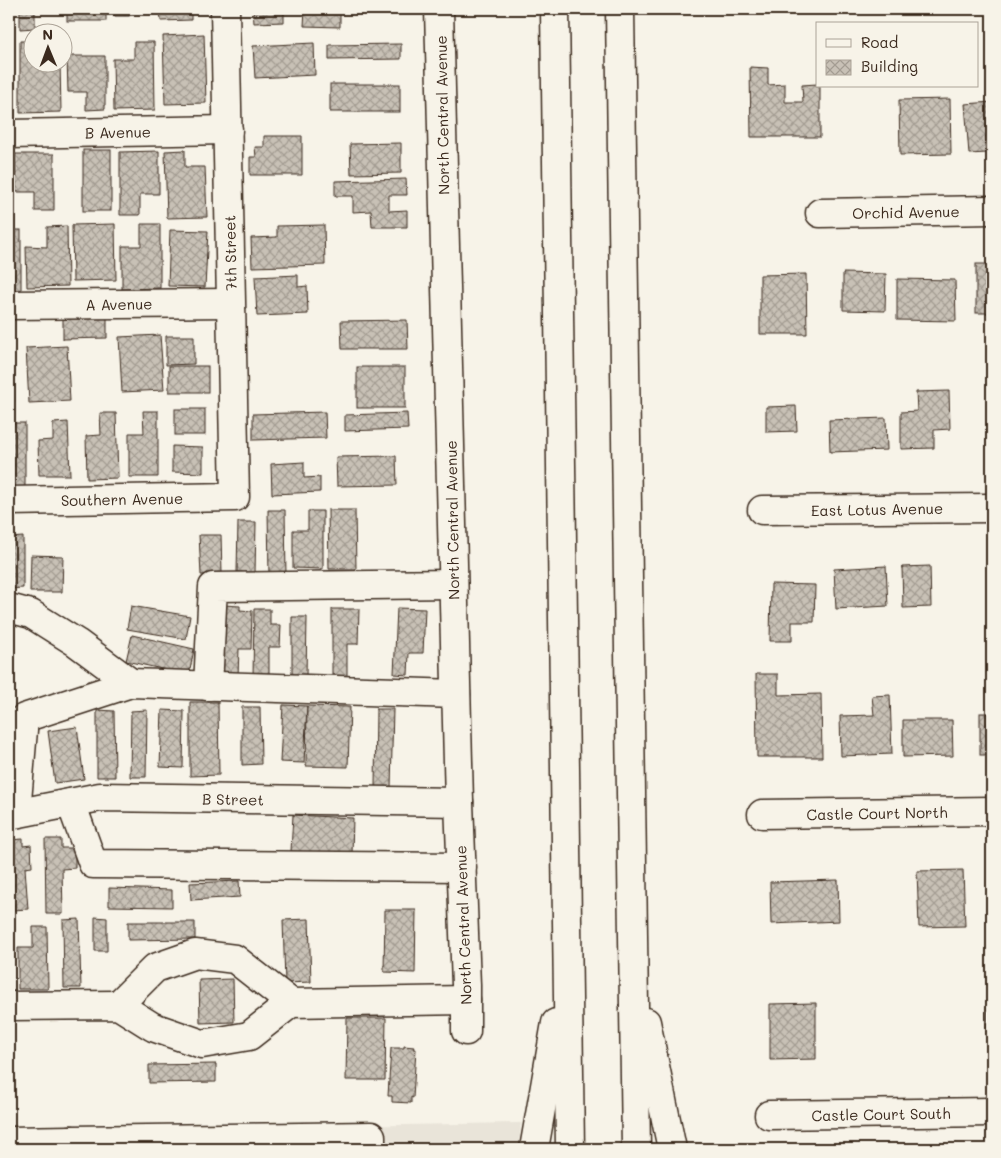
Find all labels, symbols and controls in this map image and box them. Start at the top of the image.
north arrow [22,22,72,72]
legend [816,22,978,88]
text: N [42,25,53,44]
text: Road [861,32,898,52]
street label: North Central Avenue [431,35,453,195]
text: Building [861,56,918,76]
street label: B Avenue [85,121,151,143]
street label: Orchid Avenue [852,201,960,223]
street label: 7th Street [219,215,241,291]
street label: A Avenue [85,293,153,315]
street label: North Central Avenue [441,440,463,600]
street label: Southern Avenue [61,488,183,510]
street label: East Lotus Avenue [811,498,943,520]
street label: B Street [202,788,264,810]
street label: Castle Court North [806,802,948,824]
street label: North Central Avenue [450,845,476,1005]
street label: Castle Court South [811,1103,951,1125]

